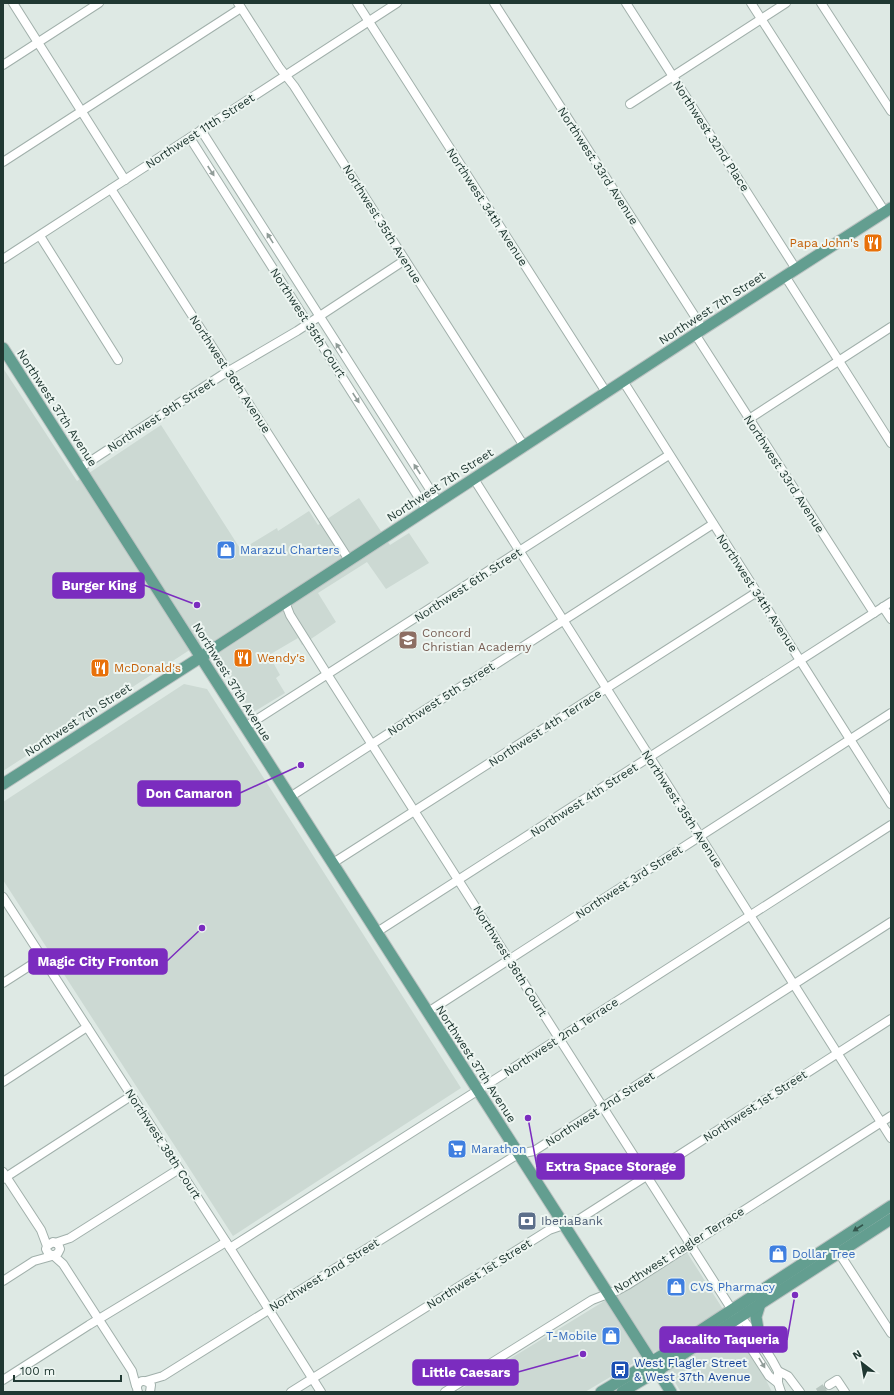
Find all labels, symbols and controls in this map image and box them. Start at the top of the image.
street label: Northwest 32nd Place [670,78,752,194]
street label: Northwest 11th Street [143,91,257,171]
street label: Northwest 33rd Avenue [555,105,641,227]
street label: Northwest 34th Avenue [444,145,530,269]
street label: Northwest 35th Avenue [340,162,424,286]
one-way arrow [207,165,214,177]
one-way arrow [266,232,273,244]
restaurant icon: Papa John's [862,232,884,254]
place label: Papa John's [790,236,859,250]
street label: Northwest 35th Court [267,266,349,380]
street label: Northwest 7th Street [656,268,768,348]
street label: Northwest 36th Avenue [187,312,273,436]
one-way arrow [336,342,343,354]
street label: Northwest 37th Avenue [14,347,100,469]
street label: Northwest 9th Street [105,375,217,455]
one-way arrow [352,393,360,403]
street label: Northwest 33rd Avenue [741,413,827,535]
street label: Northwest 7th Street [384,445,496,525]
one-way arrow [413,464,421,474]
street label: Northwest 34th Avenue [714,531,800,655]
shop icon: Marazul Charters [215,539,237,561]
place label: Marazul Charters [240,543,340,557]
street label: Northwest 6th Street [412,545,524,625]
callout: Burger King [53,573,144,598]
text: Burger King [62,578,137,593]
street label: Northwest 37th Avenue [190,620,274,744]
place label: Concord Christian Academy [422,626,532,654]
school or university icon: Concord Christian Academy [397,629,419,651]
restaurant icon: Wendy's [232,647,254,669]
place label: Wendy's [257,651,305,665]
restaurant icon: McDonald's [89,657,111,679]
street label: Northwest 5th Street [385,659,497,739]
place label: McDonald's [114,661,181,675]
street label: Northwest 7th Street [22,680,134,760]
street label: Northwest 4th Terrace [486,686,604,770]
street label: Northwest 35th Avenue [639,748,725,871]
street label: Northwest 4th Street [528,760,640,840]
callout: Don Camaron [138,781,240,806]
text: Don Camaron [146,786,232,801]
street label: Northwest 3rd Street [573,842,685,922]
street label: Northwest 36th Court [470,903,550,1019]
callout: Magic City Fronton [29,949,167,974]
text: Magic City Fronton [37,954,159,969]
street label: Northwest 2nd Terrace [501,995,621,1079]
street label: Northwest 37th Avenue [433,1003,519,1125]
street label: Northwest 1st Street [700,1067,810,1145]
street label: Northwest 2nd Street [543,1068,657,1150]
street label: Northwest 38th Court [122,1086,204,1202]
supermarket icon: Marathon [446,1138,468,1160]
place label: Marathon [471,1142,526,1156]
callout: Extra Space Storage [537,1154,684,1179]
text: Extra Space Storage [546,1159,677,1174]
street label: Northwest Flagler Terrace [611,1204,747,1296]
bank icon: IberiaBank [516,1210,538,1232]
place label: IberiaBank [541,1214,603,1228]
one-way arrow [853,1224,863,1232]
street label: Northwest 2nd Street [266,1235,382,1315]
street label: Northwest 1st Street [424,1236,534,1312]
shop icon: Dollar Tree [767,1243,789,1265]
place label: Dollar Tree [792,1247,855,1261]
shop icon: CVS Pharmacy [665,1276,687,1298]
place label: CVS Pharmacy [690,1280,776,1294]
shop icon: T-Mobile [600,1325,622,1347]
callout: Jacalito Taqueria [660,1327,787,1352]
place label: T-Mobile [546,1329,597,1343]
text: Jacalito Taqueria [669,1332,780,1347]
north arrow [842,1343,882,1383]
text: N [850,1347,864,1363]
place label: West Flagler Street & West 37th Avenue [634,1356,751,1384]
scale bar [14,1357,121,1383]
one-way arrow [758,1357,765,1369]
bus stop icon: West Flagler Street & West 37th Avenue [609,1359,631,1381]
callout: Little Caesars [413,1360,518,1385]
text: 100 m [20,1364,55,1378]
text: Little Caesars [422,1365,510,1380]

